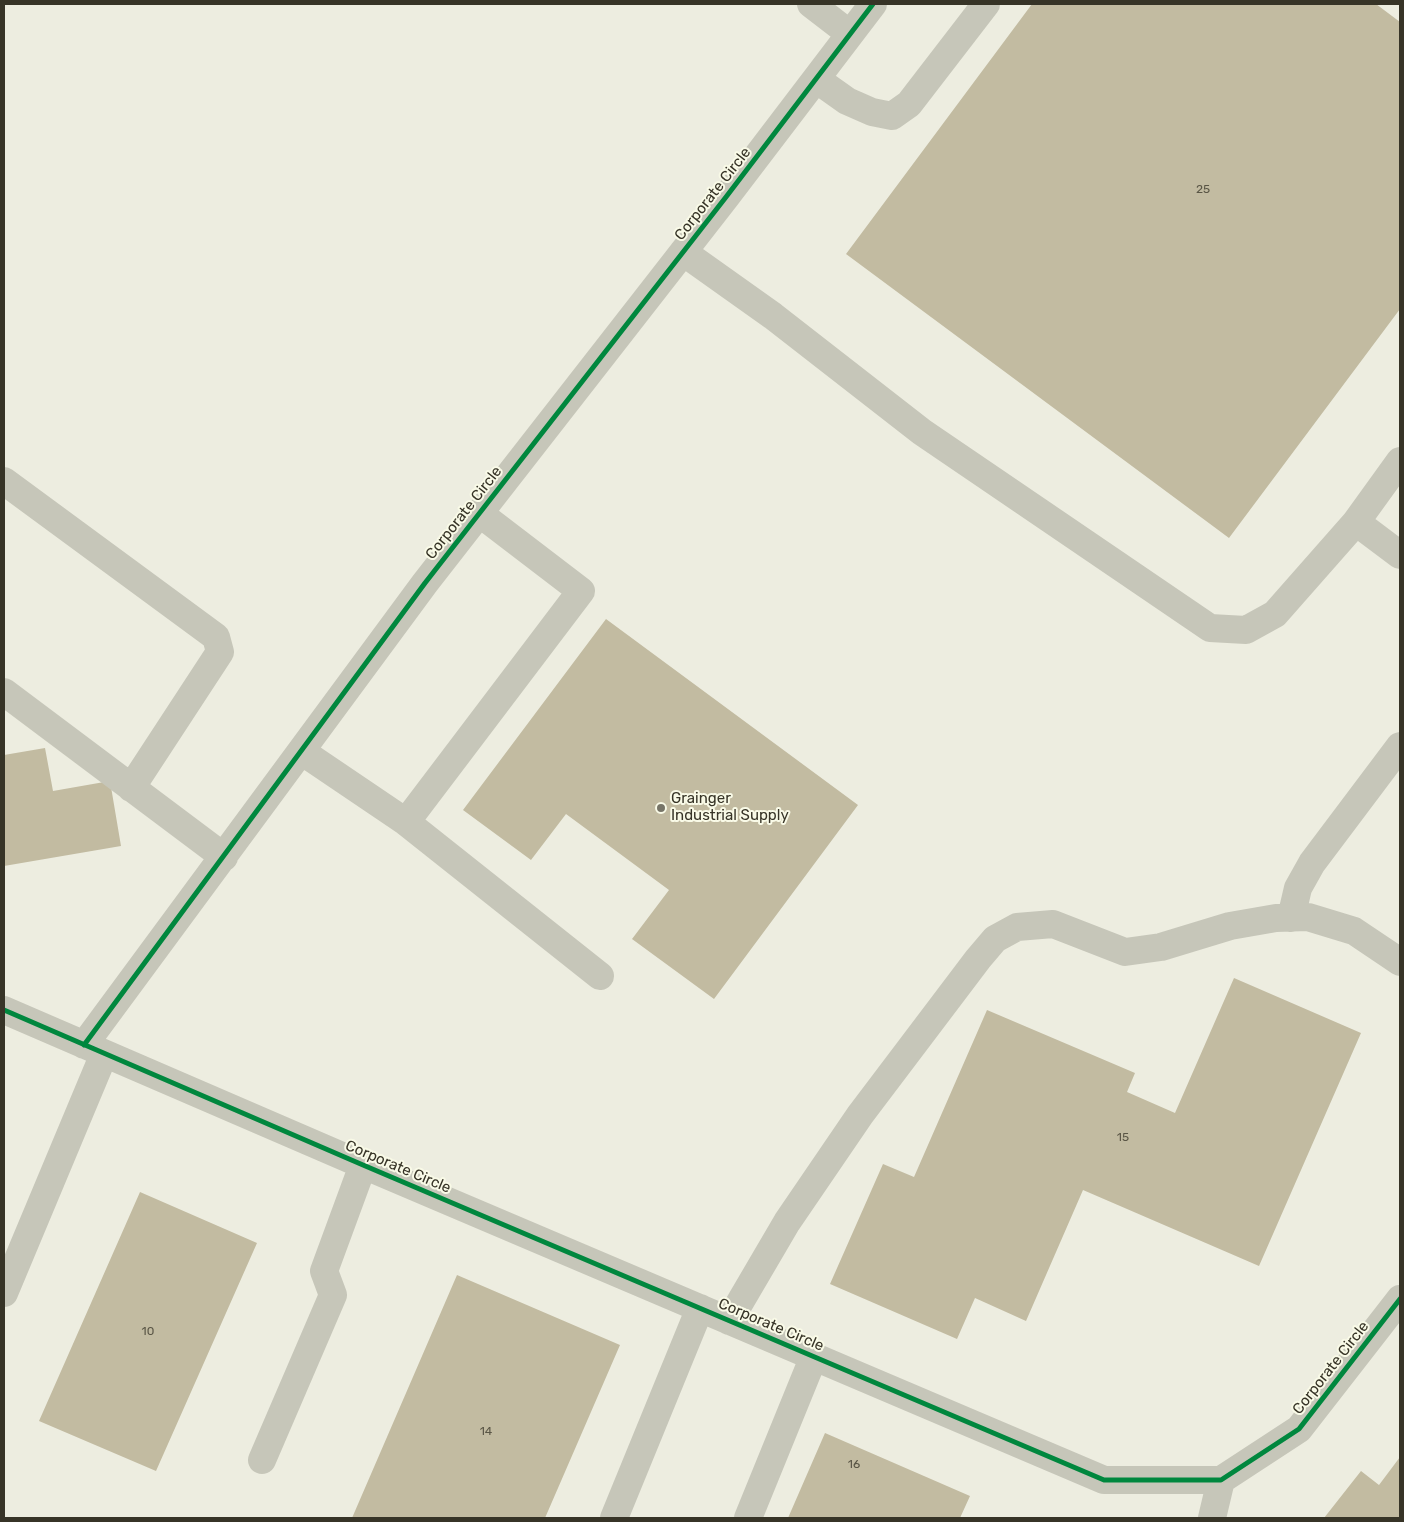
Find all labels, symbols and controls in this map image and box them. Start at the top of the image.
street label: Corporate Circle [671,144,755,244]
house number: 25 [1196,183,1210,197]
street label: Corporate Circle [422,463,506,563]
place label: Grainger Industrial Supply [671,790,789,825]
marker: Grainger Industrial Supply [655,802,667,814]
house number: 15 [1117,1131,1129,1145]
street label: Corporate Circle [342,1137,454,1197]
street label: Corporate Circle [715,1295,827,1355]
street label: Corporate Circle [1289,1318,1373,1418]
house number: 10 [142,1325,154,1339]
house number: 14 [480,1425,492,1439]
house number: 16 [848,1458,860,1472]

